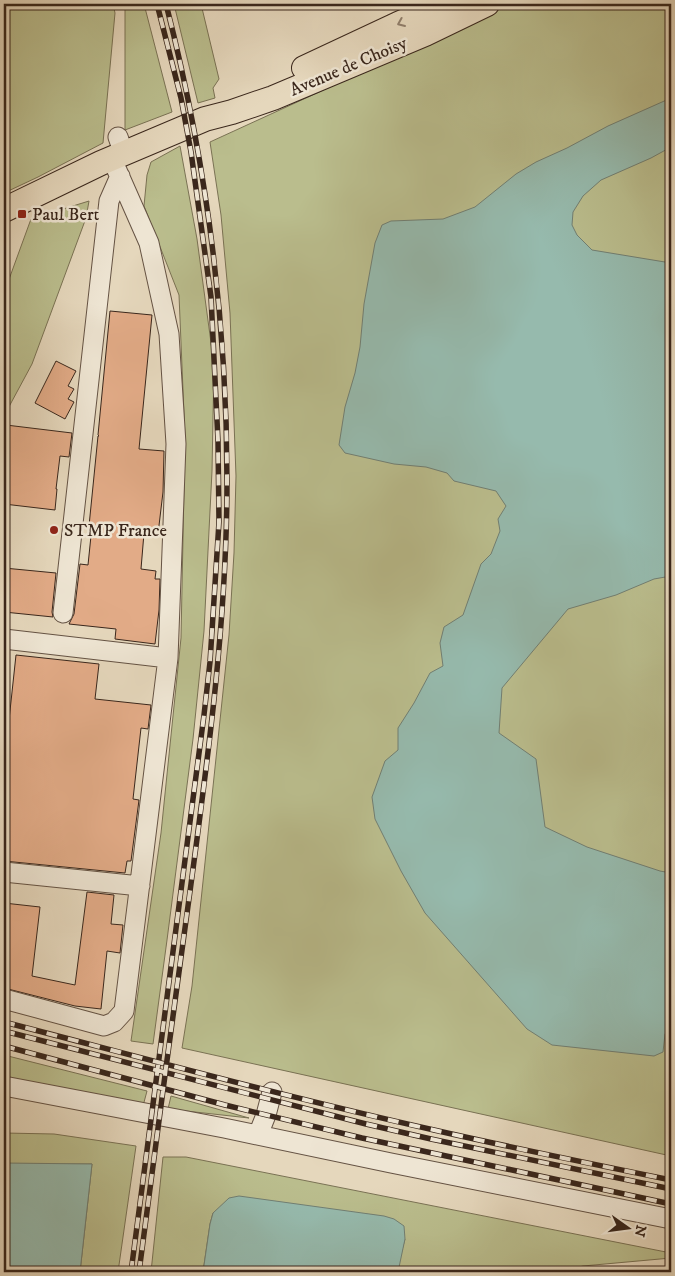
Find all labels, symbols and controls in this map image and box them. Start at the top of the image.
one-way arrow [397,17,406,28]
street label: Avenue de Choisy [286,32,411,102]
place label: Paul Bert [32,204,100,226]
marker: Paul Bert [16,208,28,220]
place label: STMP France [64,520,167,542]
marker: STMP France [48,524,60,536]
north arrow [602,1204,652,1254]
text: N [629,1223,650,1239]

